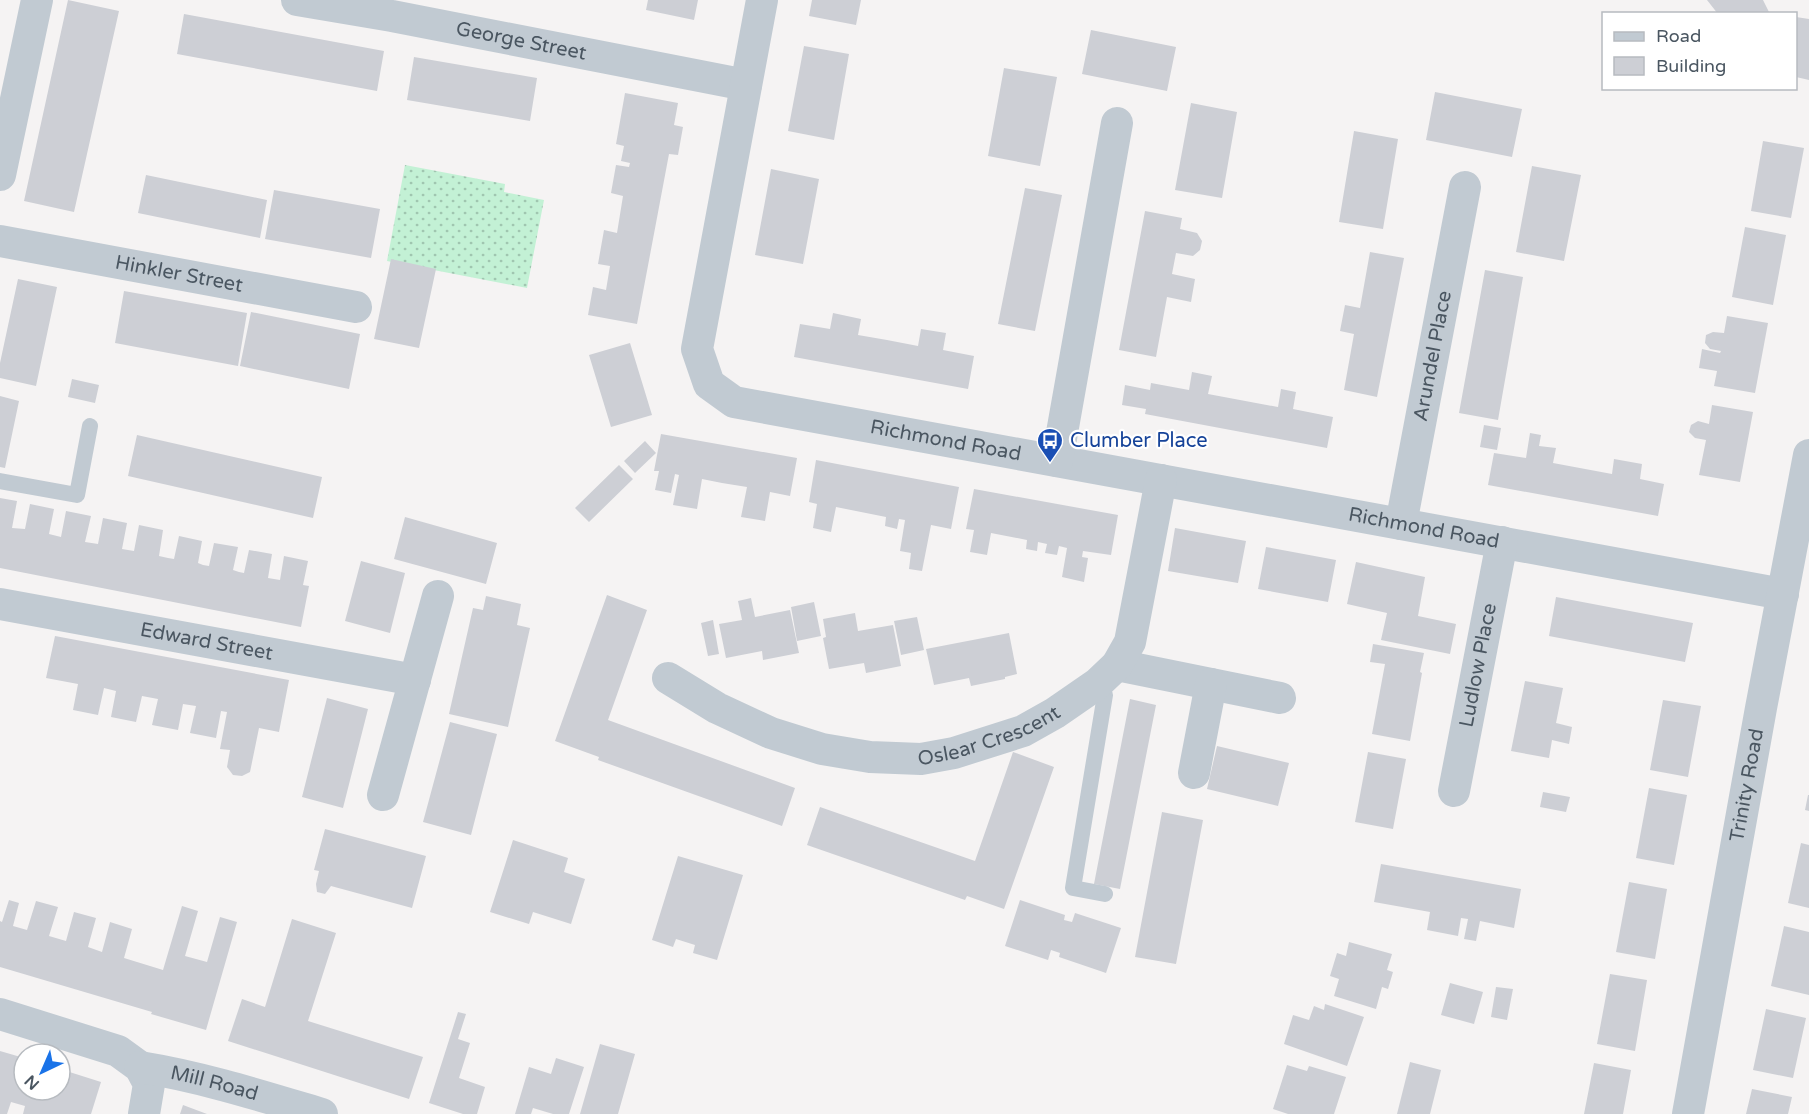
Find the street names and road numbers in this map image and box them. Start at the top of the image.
street label: George Street [454,17,589,66]
street label: Hinkler Street [113,251,245,298]
street label: Arundel Place [1409,289,1457,423]
street label: Richmond Road [868,415,1023,466]
street label: Richmond Road [1346,503,1501,554]
street label: Ludlow Place [1455,601,1502,729]
street label: Edward Street [138,618,275,666]
street label: Oslear Crescent [916,701,1065,771]
street label: Trinity Road [1725,727,1769,844]
street label: Mill Road [168,1061,261,1106]

